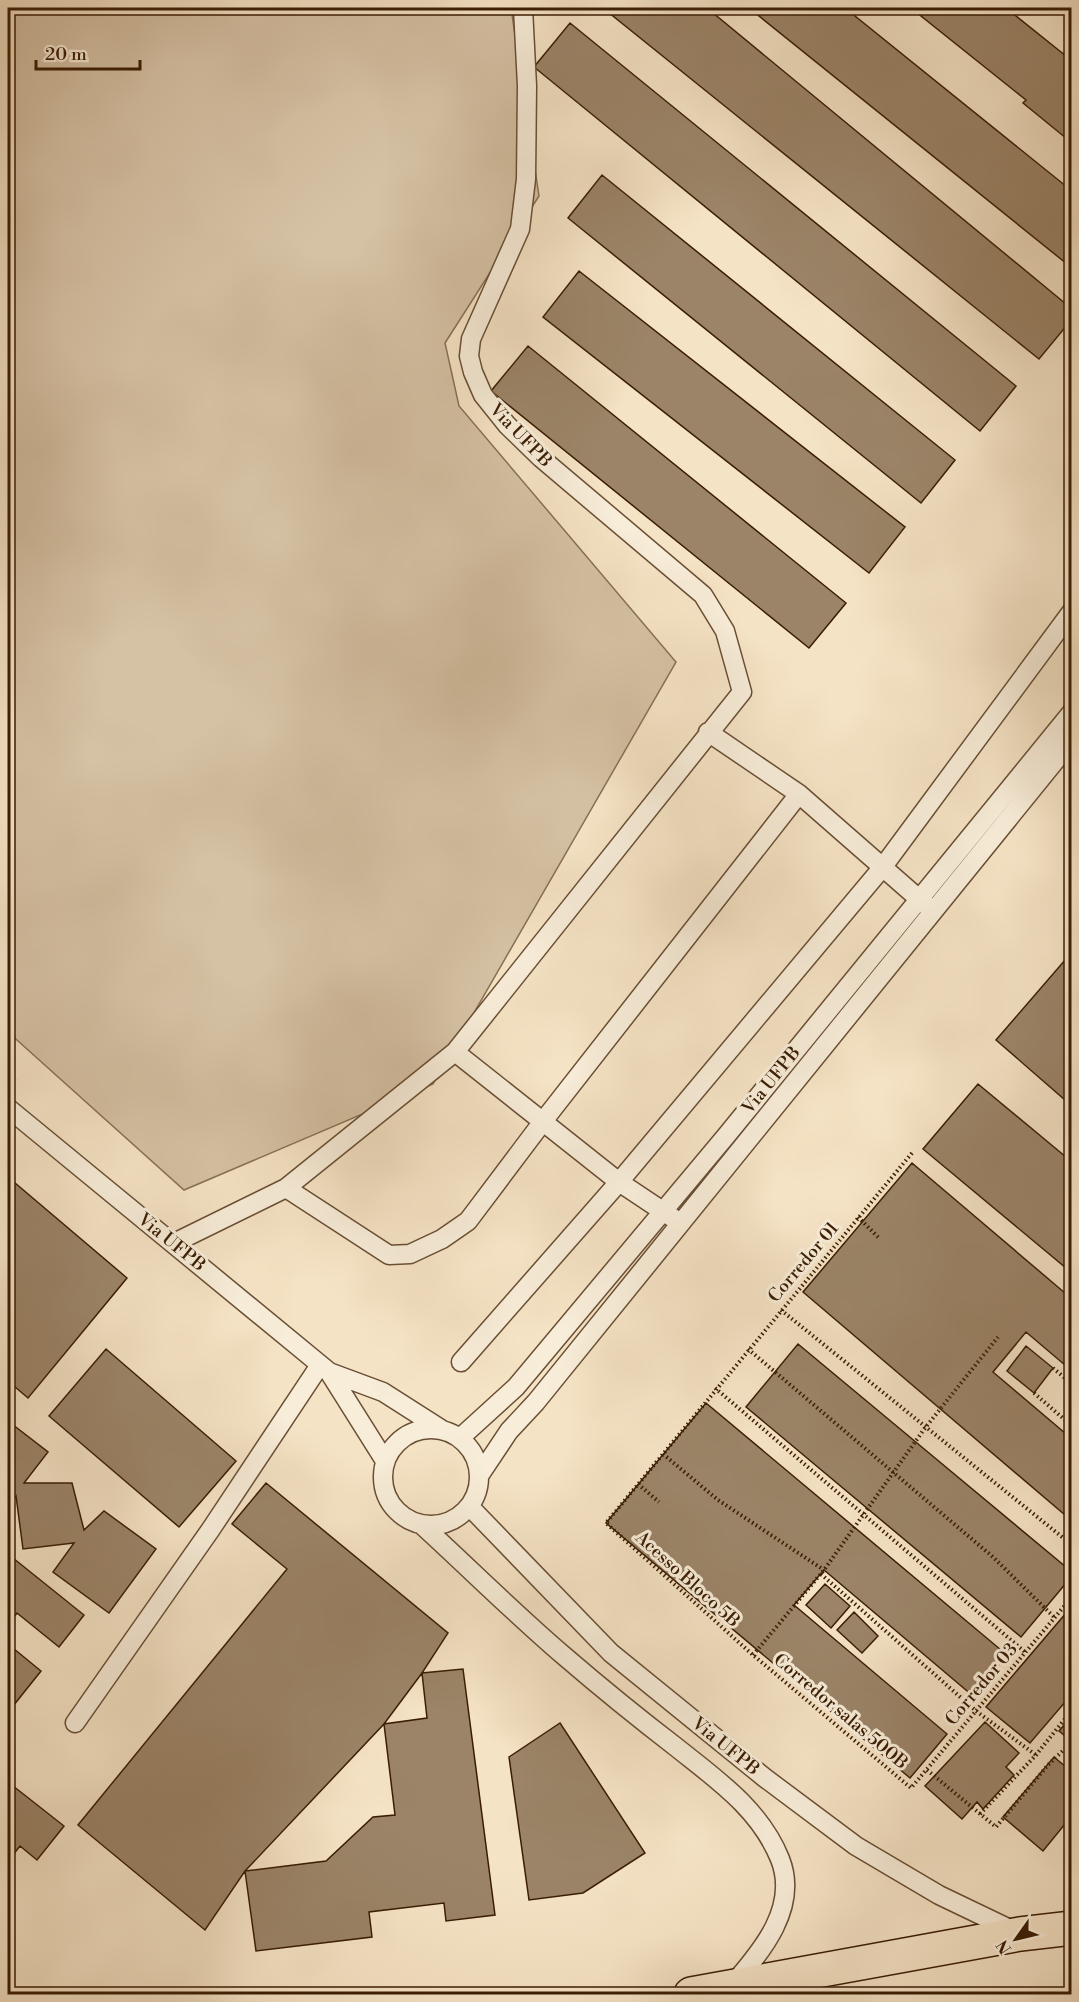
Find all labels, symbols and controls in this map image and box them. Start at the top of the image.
scale bar [36,33,140,71]
text: 20 m [45,43,87,66]
street label: Via UFPB [484,398,557,472]
street label: Via UFPB [736,1042,806,1120]
street label: Via UFPB [132,1207,210,1277]
street label: Corredor 01 [763,1217,844,1307]
street label: Acesso Bloco 5B [630,1526,745,1632]
street label: Corredor 03 [940,1638,1023,1730]
street label: Corredor salas 500B [769,1648,913,1774]
street label: Via UFPB [686,1711,764,1781]
north arrow [986,1909,1046,1969]
text: N [992,1936,1016,1958]

